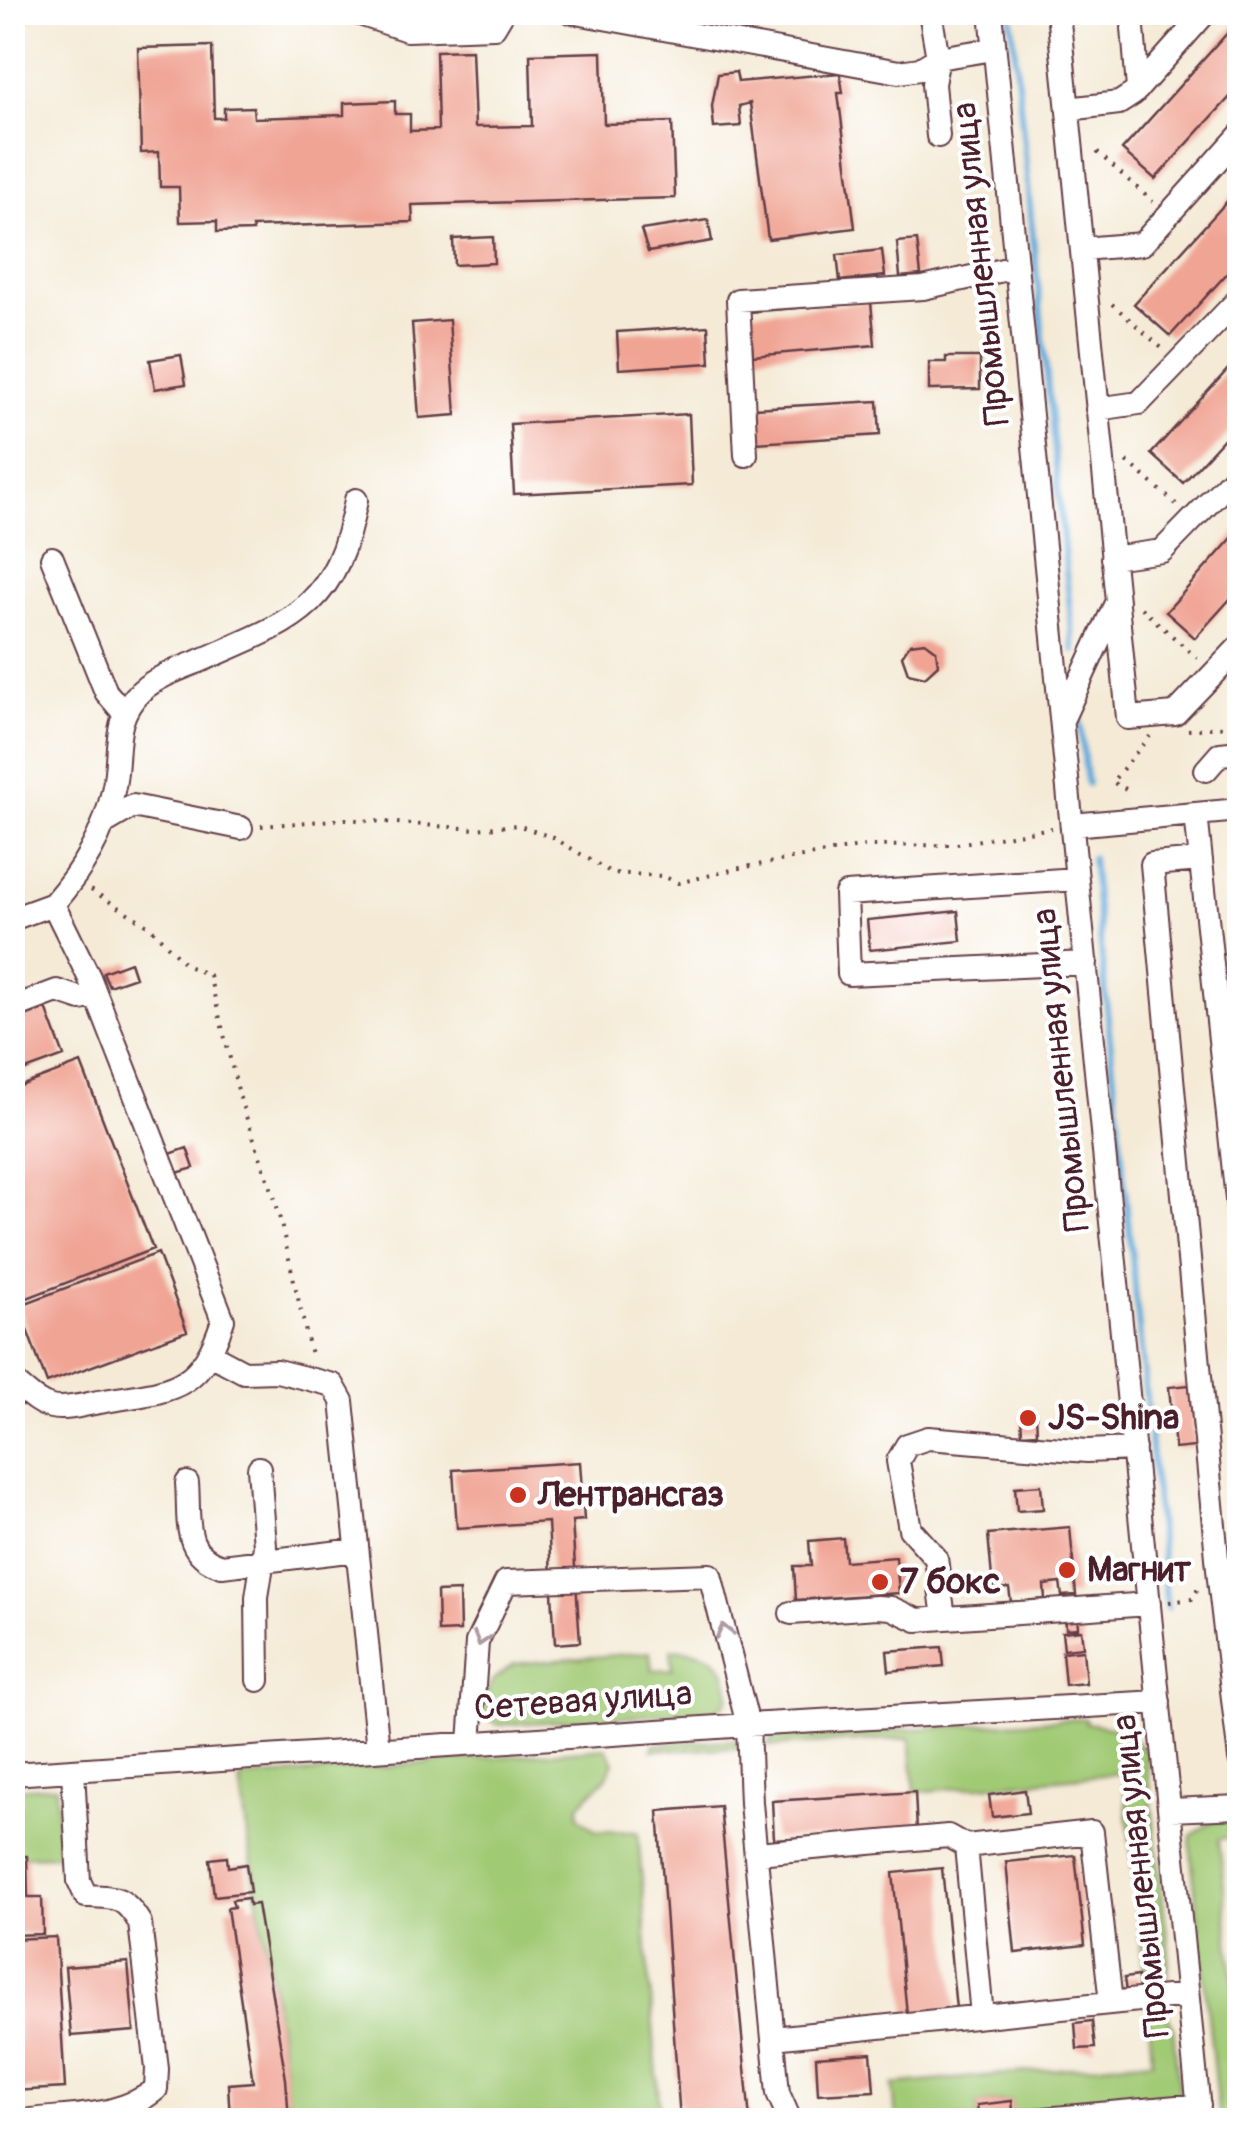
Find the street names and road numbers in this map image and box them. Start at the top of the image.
street label: Промышленная улица [942,100,1020,428]
street label: Промышленная улица [1022,906,1100,1234]
street label: Сетевая улица [473,1671,693,1731]
street label: Промышленная улица [1102,1712,1180,2040]

